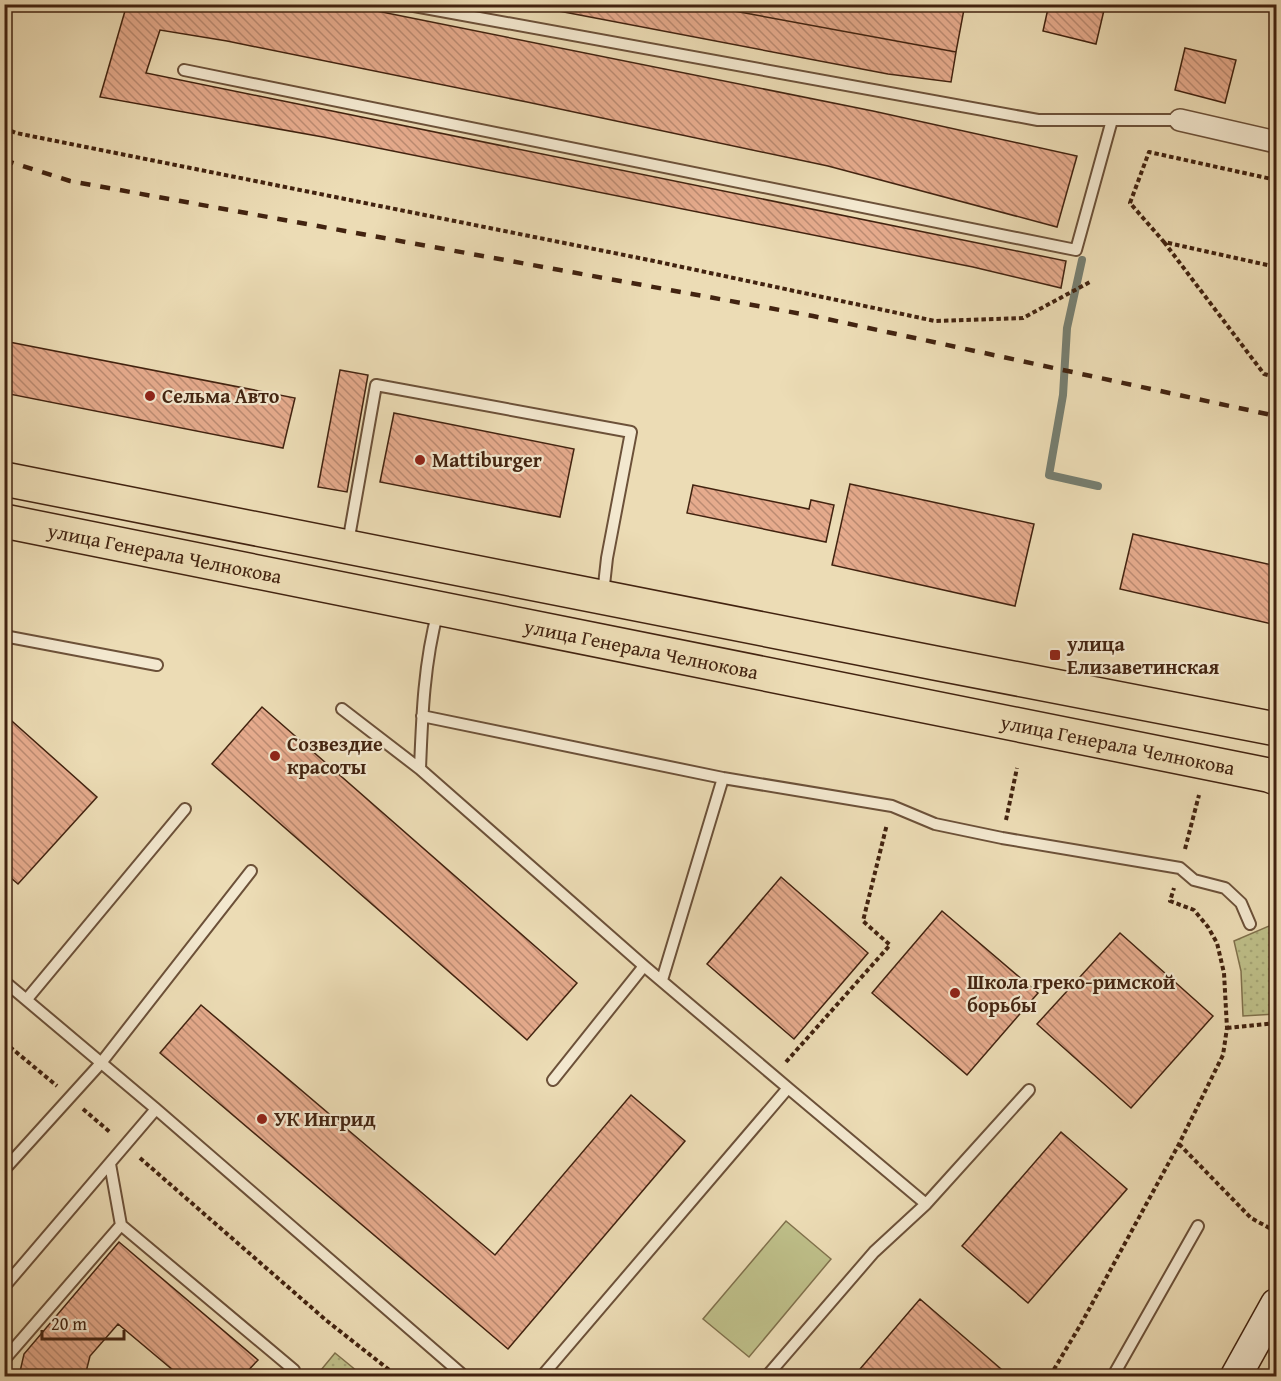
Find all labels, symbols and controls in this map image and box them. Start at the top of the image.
place label: Сельма Авто [162,381,280,410]
marker: Сельма Авто [143,389,157,403]
place label: Mattiburger [432,445,542,474]
marker: Mattiburger [413,453,427,467]
street label: улица Генерала Челнокова [44,515,285,591]
street label: улица Генерала Челнокова [521,611,761,686]
place label: улица Елизаветинская [1066,629,1220,681]
marker: улица Елизаветинская [1048,648,1062,662]
street label: улица Генерала Челнокова [997,706,1238,782]
place label: Созвездие красоты [287,729,383,781]
marker: Созвездие красоты [268,749,282,763]
place label: Школа греко-римской борьбы [967,967,1176,1019]
marker: Школа греко-римской борьбы [948,986,962,1000]
place label: УК Ингрид [274,1104,376,1133]
marker: УК Ингрид [255,1112,269,1126]
scale bar [42,1303,124,1341]
text: 20 m [51,1310,87,1337]

